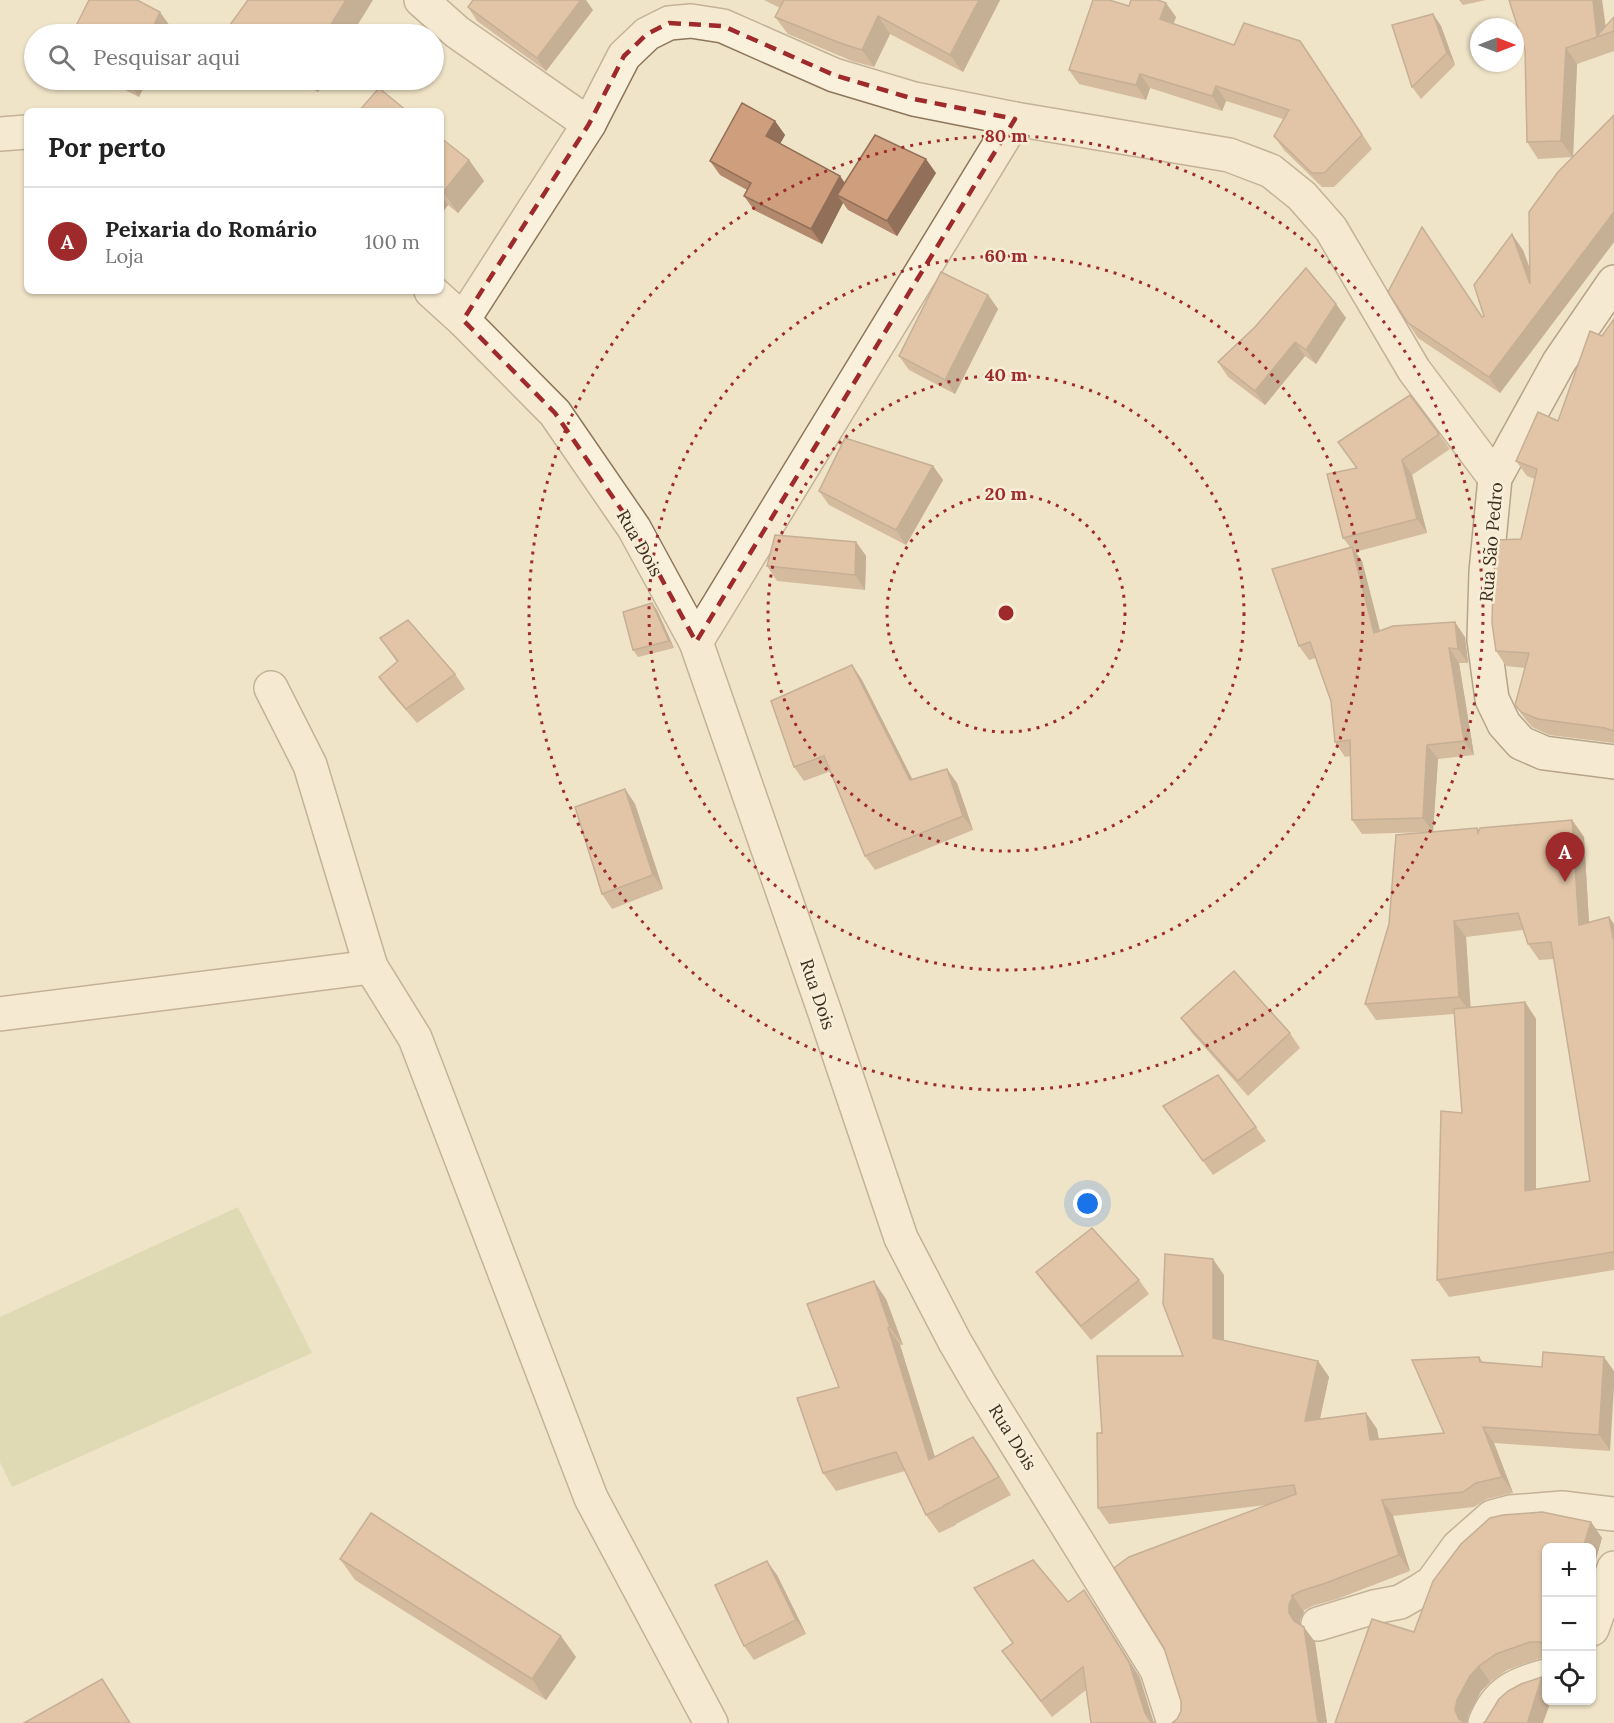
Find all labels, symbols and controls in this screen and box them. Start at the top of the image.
north arrow [1470,18,1524,72]
search box [24,24,444,90]
icon: search [45,41,78,74]
text: Pesquisar aqui [93,43,240,71]
text: 80 m [984,124,1028,147]
text: Por perto [48,131,166,164]
text: Peixaria do Romário [105,215,317,243]
text: A [61,229,74,254]
text: 100 m [365,229,420,254]
text: Loja [105,243,144,268]
text: 60 m [984,244,1028,267]
text: 40 m [985,363,1028,386]
street label: Rua São Pedro [1474,481,1508,603]
text: 20 m [985,482,1028,505]
street label: Rua Dois [612,505,668,581]
centre of rings [996,603,1016,623]
pin: A [1546,832,1584,882]
street label: Rua Dois [795,956,841,1032]
your location [1073,1189,1102,1218]
street label: Rua Dois [984,1400,1042,1474]
map controls [1542,1543,1596,1705]
button: + [1542,1543,1596,1597]
button: − [1542,1597,1596,1651]
button: locate [1542,1651,1596,1705]

